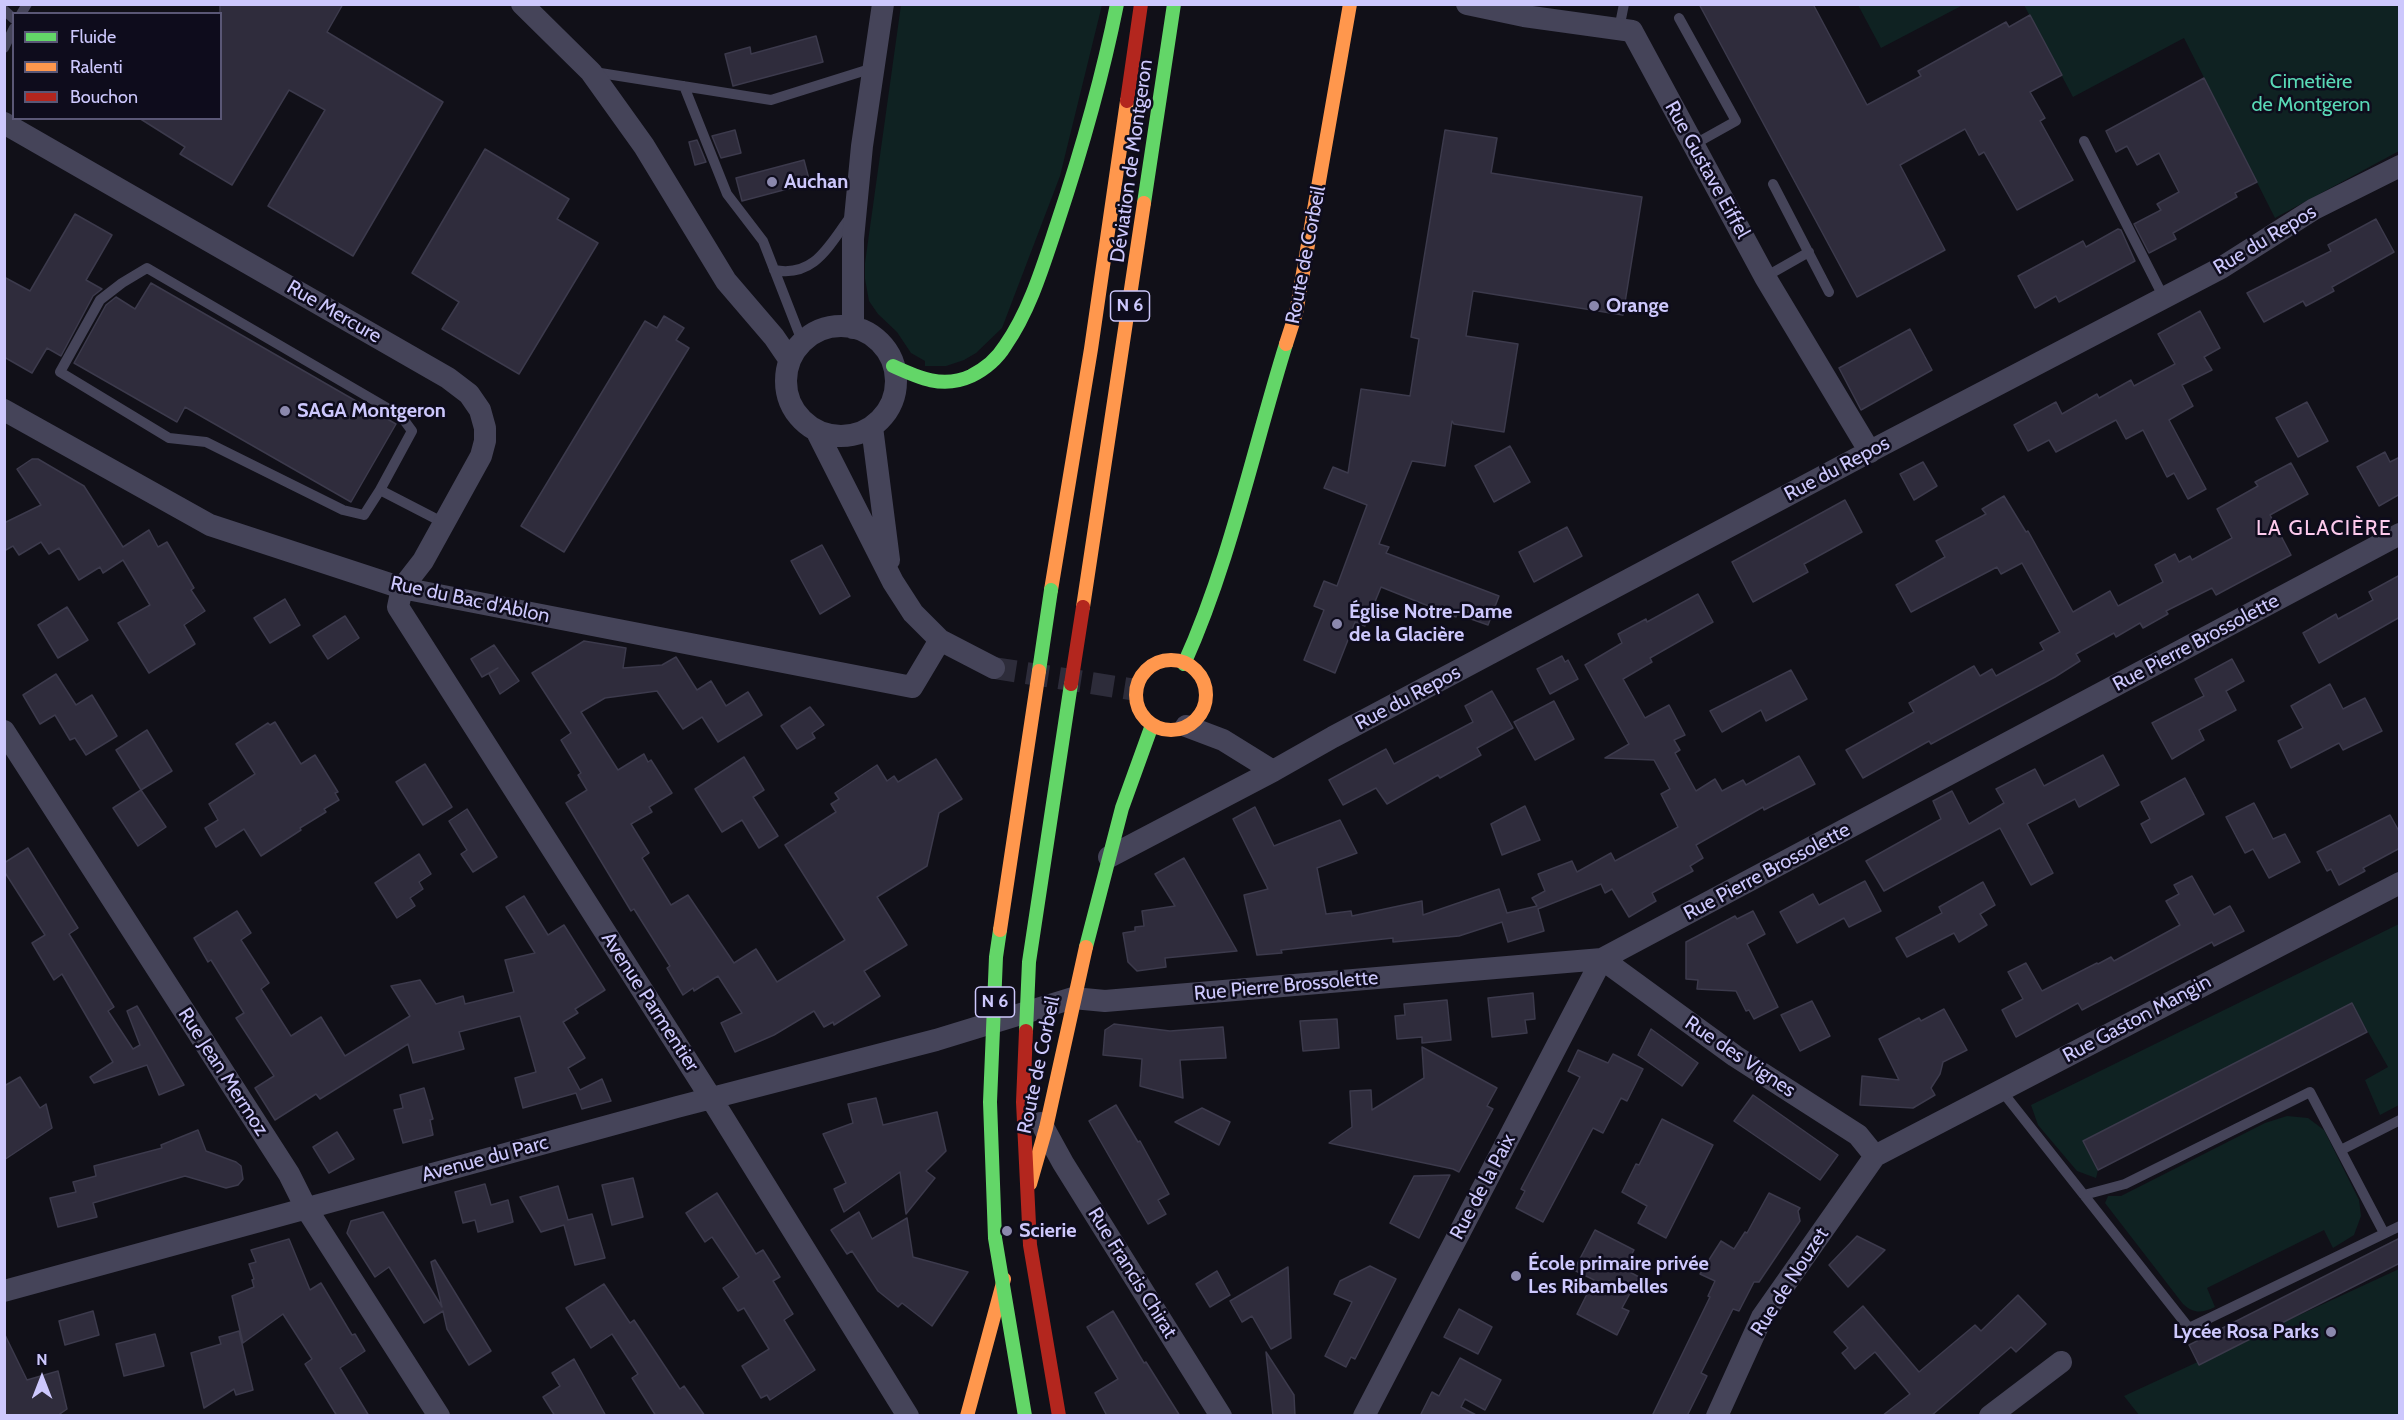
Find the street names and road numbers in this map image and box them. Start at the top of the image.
street label: Déviation de Montgeron [1106,58,1158,264]
street label: Rue Gustave Eiffel [1659,97,1755,243]
street label: Route de Corbeil [1281,184,1331,326]
street label: Rue du Repos [2209,200,2321,280]
street label: Rue Mercure [282,275,386,349]
road number: N 6 [1110,291,1150,321]
street label: Rue du Repos [1780,431,1894,507]
street label: Rue du Bac d'Ablon [388,571,552,629]
street label: Rue Pierre Brossolette [2109,589,2283,697]
street label: Rue du Repos [1351,660,1465,736]
street label: Rue Pierre Brossolette [1680,818,1854,926]
street label: Avenue Parmentier [596,928,704,1076]
street label: Rue Pierre Brossolette [1193,966,1379,1006]
street label: Rue Gaston Mangin [2059,970,2215,1068]
road number: N 6 [976,987,1014,1017]
street label: Route de Corbeil [1013,994,1065,1136]
street label: Rue Jean Mermoz [173,1004,273,1140]
street label: Rue des Vignes [1680,1011,1800,1103]
street label: Rue de la Paix [1445,1130,1521,1244]
street label: Avenue du Parc [419,1131,551,1187]
street label: Rue Francis Chirat [1082,1203,1182,1343]
street label: Rue de Nouzet [1746,1223,1834,1341]

